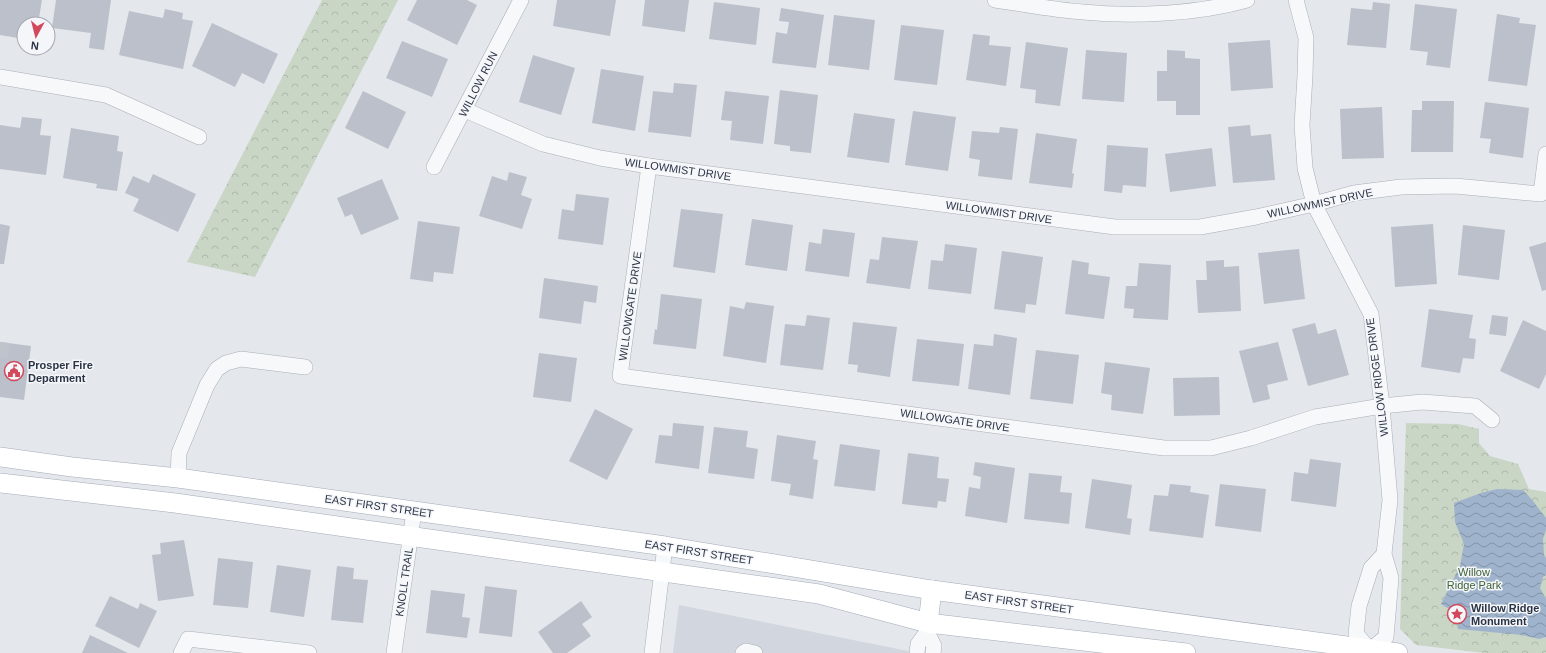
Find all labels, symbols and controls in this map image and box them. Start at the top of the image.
north arrow [16,16,56,56]
text: N [30,39,39,52]
street label: WILLOW RUN [456,49,500,119]
street label: WILLOWMIST DRIVE [624,156,732,182]
street label: WILLOWMIST DRIVE [1266,186,1374,220]
street label: WILLOWMIST DRIVE [945,199,1053,225]
street label: WILLOWGATE DRIVE [616,250,644,362]
street label: WILLOW RIDGE DRIVE [1364,317,1390,437]
place label: Prosper Fire Deparment [28,359,93,384]
public building icon: Prosper Fire Deparment [3,360,25,382]
street label: WILLOWGATE DRIVE [899,406,1011,434]
street label: EAST FIRST STREET [324,492,434,520]
street label: EAST FIRST STREET [644,537,754,567]
street label: KNOLL TRAIL [393,547,415,617]
park label: Willow Ridge Park [1447,566,1502,591]
street label: EAST FIRST STREET [964,588,1074,616]
place label: Willow Ridge Monument [1471,602,1539,627]
place icon: Willow Ridge Monument [1446,603,1468,625]

